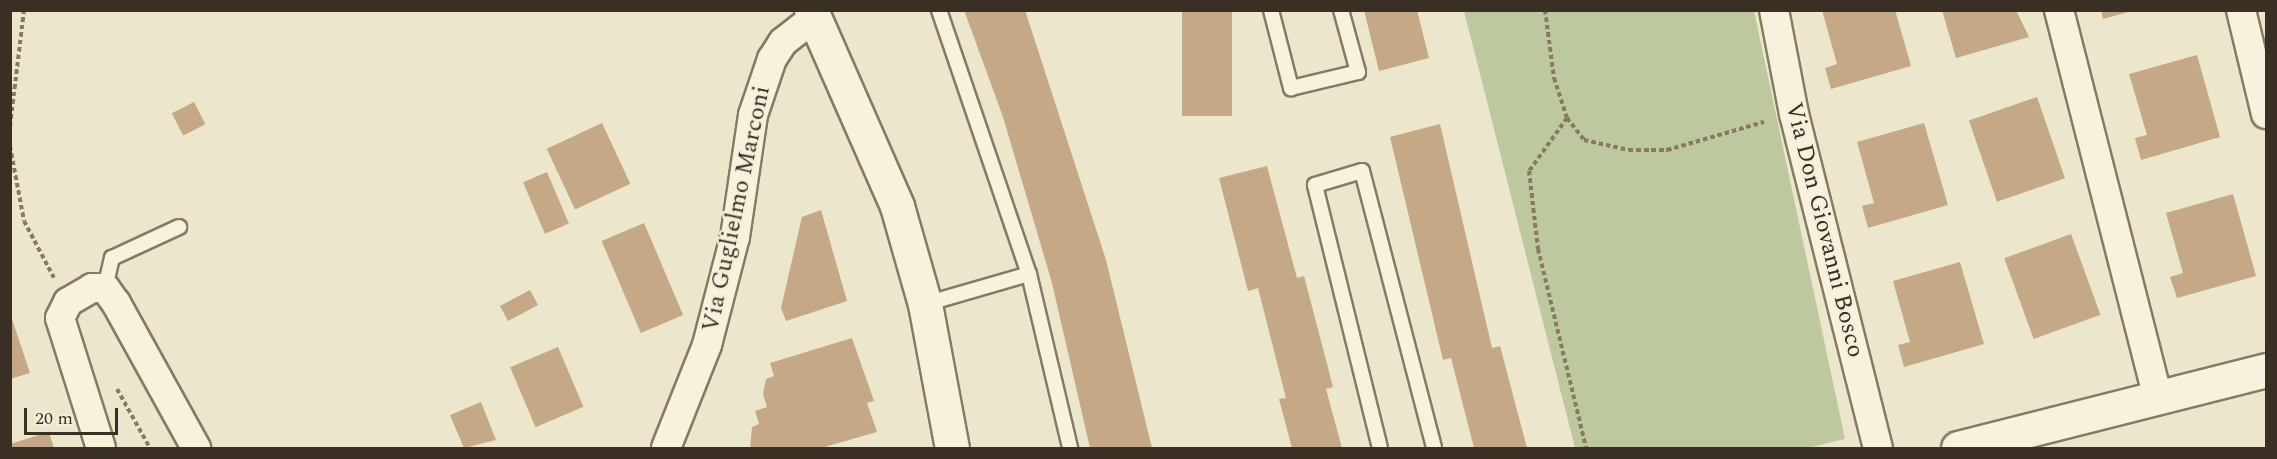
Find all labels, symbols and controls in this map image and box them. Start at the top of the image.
street label: Via Guglielmo Marconi [697,83,777,335]
street label: Via Don Giovanni Bosco [1778,99,1870,361]
scale bar [27,396,122,434]
text: 20 m [35,405,73,432]

